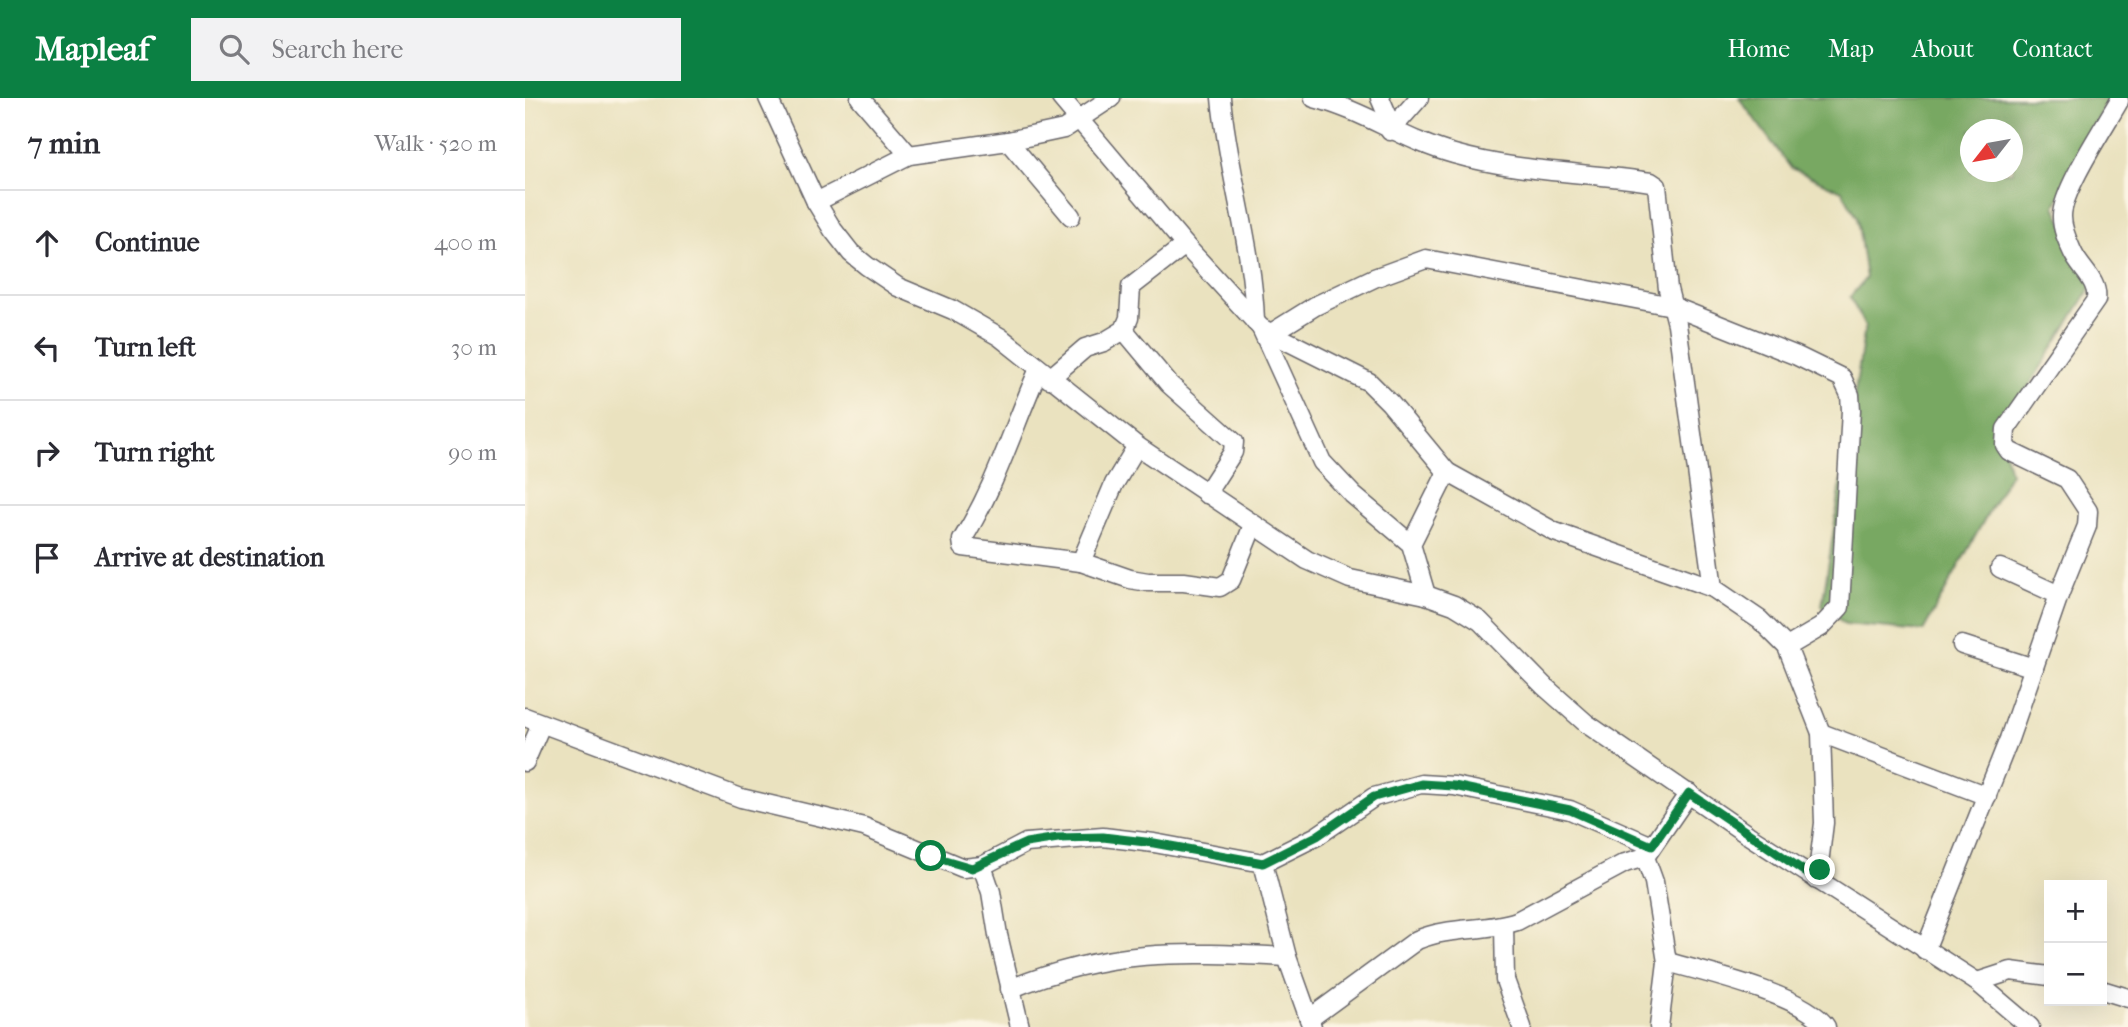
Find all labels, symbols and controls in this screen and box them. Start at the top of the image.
search box [191,18,681,81]
text: Mapleaf [35,30,149,69]
icon: search [215,30,253,68]
text: Search here [271,34,403,65]
text: Home [1728,35,1790,63]
text: Map [1828,35,1874,63]
text: About [1912,35,1974,63]
text: Contact [2012,35,2093,63]
north arrow [1960,119,2023,182]
text: 7 min [28,126,100,161]
text: Walk · 520 m [374,130,497,157]
icon: ahead [28,224,66,262]
text: Continue [95,227,200,258]
text: 400 m [434,229,497,256]
icon: left [28,329,66,367]
text: Turn left [95,332,196,363]
text: 30 m [451,334,497,361]
icon: right [28,434,66,472]
text: Turn right [95,437,215,468]
text: 90 m [448,439,497,466]
icon: arrive [28,539,66,577]
text: Arrive at destination [95,542,325,573]
route start [915,840,946,871]
route end [1804,854,1835,885]
map controls [2044,880,2107,1006]
button: + [2044,880,2107,943]
button: − [2044,943,2107,1006]

